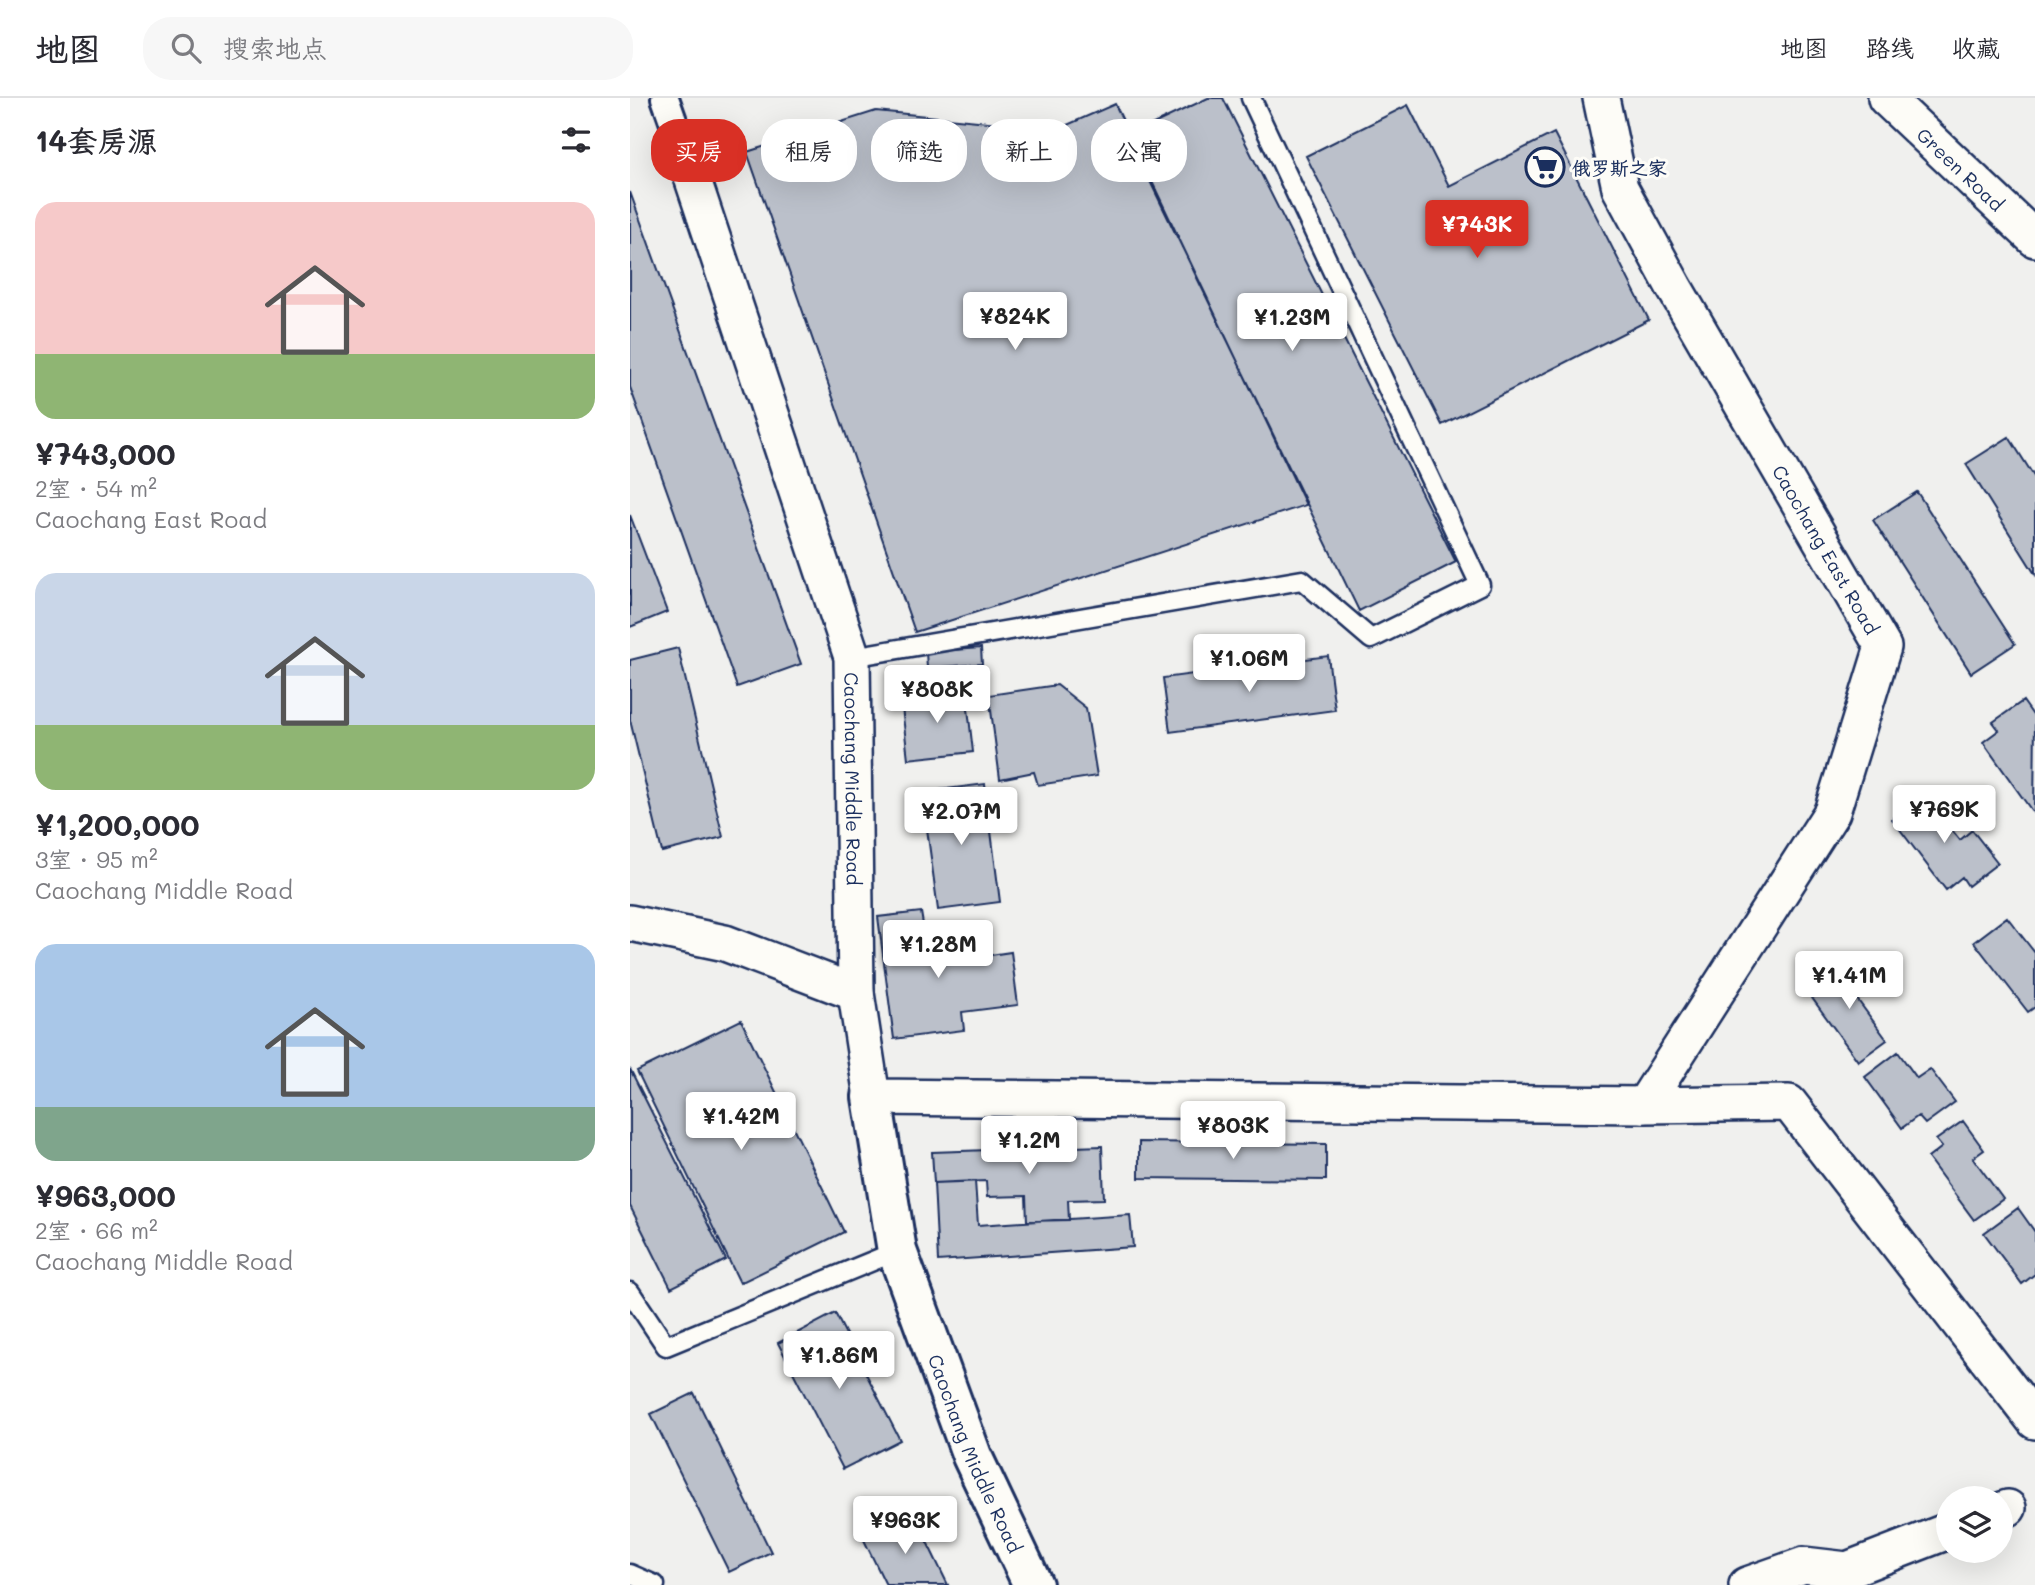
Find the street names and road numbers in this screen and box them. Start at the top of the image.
street label: Green Road [1912,122,2010,216]
street label: Caochang East Road [1767,460,1885,639]
street label: Caochang Middle Road [840,672,867,885]
street label: Caochang Middle Road [923,1350,1028,1557]

